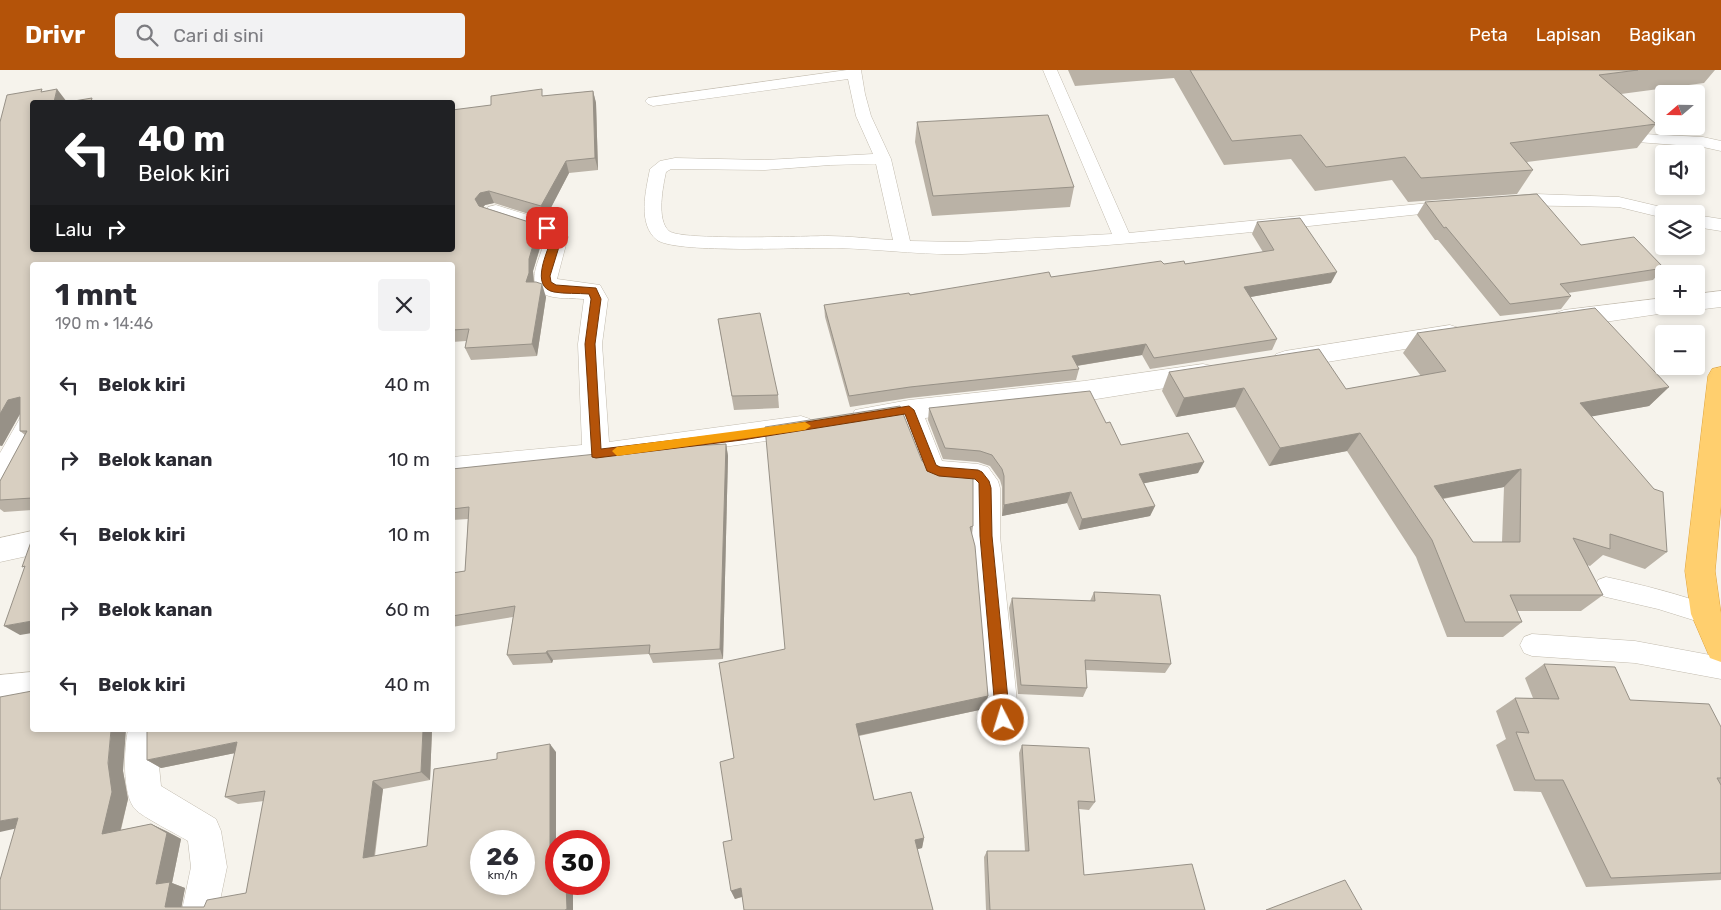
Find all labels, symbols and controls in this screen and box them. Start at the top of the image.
search box [115,13,465,58]
text: Drivr [25,21,85,49]
icon: search [133,21,161,49]
text: Cari di sini [173,24,264,47]
text: Peta [1469,24,1508,46]
text: Lapisan [1536,24,1601,46]
text: Bagikan [1629,24,1696,46]
north arrow [1655,85,1705,135]
map controls [1655,85,1705,375]
text: 40 m [138,118,225,160]
icon: left [55,120,120,185]
button: sound [1655,145,1705,195]
text: Belok kiri [138,160,230,187]
button: layers [1655,205,1705,255]
pin [526,207,568,249]
icon: arrive [533,214,561,242]
icon: right [102,215,130,243]
text: Lalu [55,218,92,241]
button: + [1655,265,1705,315]
text: 1 mnt [55,277,137,313]
button: close [378,279,430,331]
text: 190 m · 14:46 [55,314,153,333]
button: − [1655,325,1705,375]
icon: left [55,371,83,399]
text: Belok kiri [98,373,185,396]
text: 40 m [385,373,430,396]
icon: right [55,446,83,474]
text: Belok kanan [98,448,213,471]
text: 10 m [388,448,430,471]
icon: left [55,521,83,549]
text: Belok kiri [98,523,185,546]
text: 10 m [388,523,430,546]
icon: right [55,596,83,624]
text: Belok kanan [98,598,213,621]
text: 60 m [385,598,430,621]
icon: left [55,671,83,699]
text: Belok kiri [98,673,185,696]
text: 40 m [385,673,430,696]
position arrow [976,693,1028,745]
speed limit sign: 30 [545,830,610,895]
text: 26 [486,842,519,871]
text: km/h [488,868,517,882]

